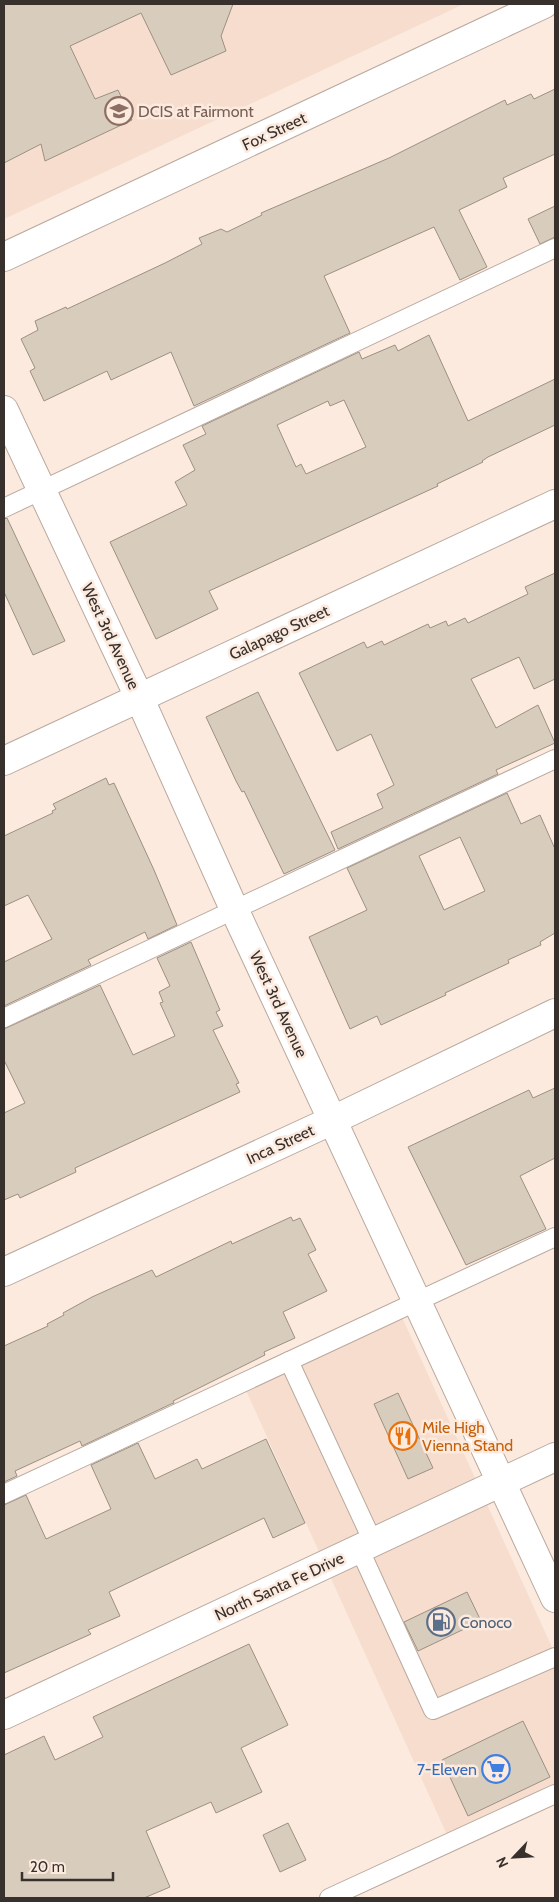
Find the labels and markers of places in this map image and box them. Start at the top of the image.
school or university icon: DCIS at Fairmont [104,96,134,126]
place label: DCIS at Fairmont [138,102,254,121]
place label: Mile High Vienna Stand [422,1418,513,1455]
restaurant icon: Mile High Vienna Stand [388,1421,418,1451]
fuel station icon: Conoco [426,1607,456,1637]
place label: Conoco [460,1613,512,1632]
supermarket icon: 7-Eleven [481,1754,511,1784]
place label: 7-Eleven [417,1760,477,1779]

